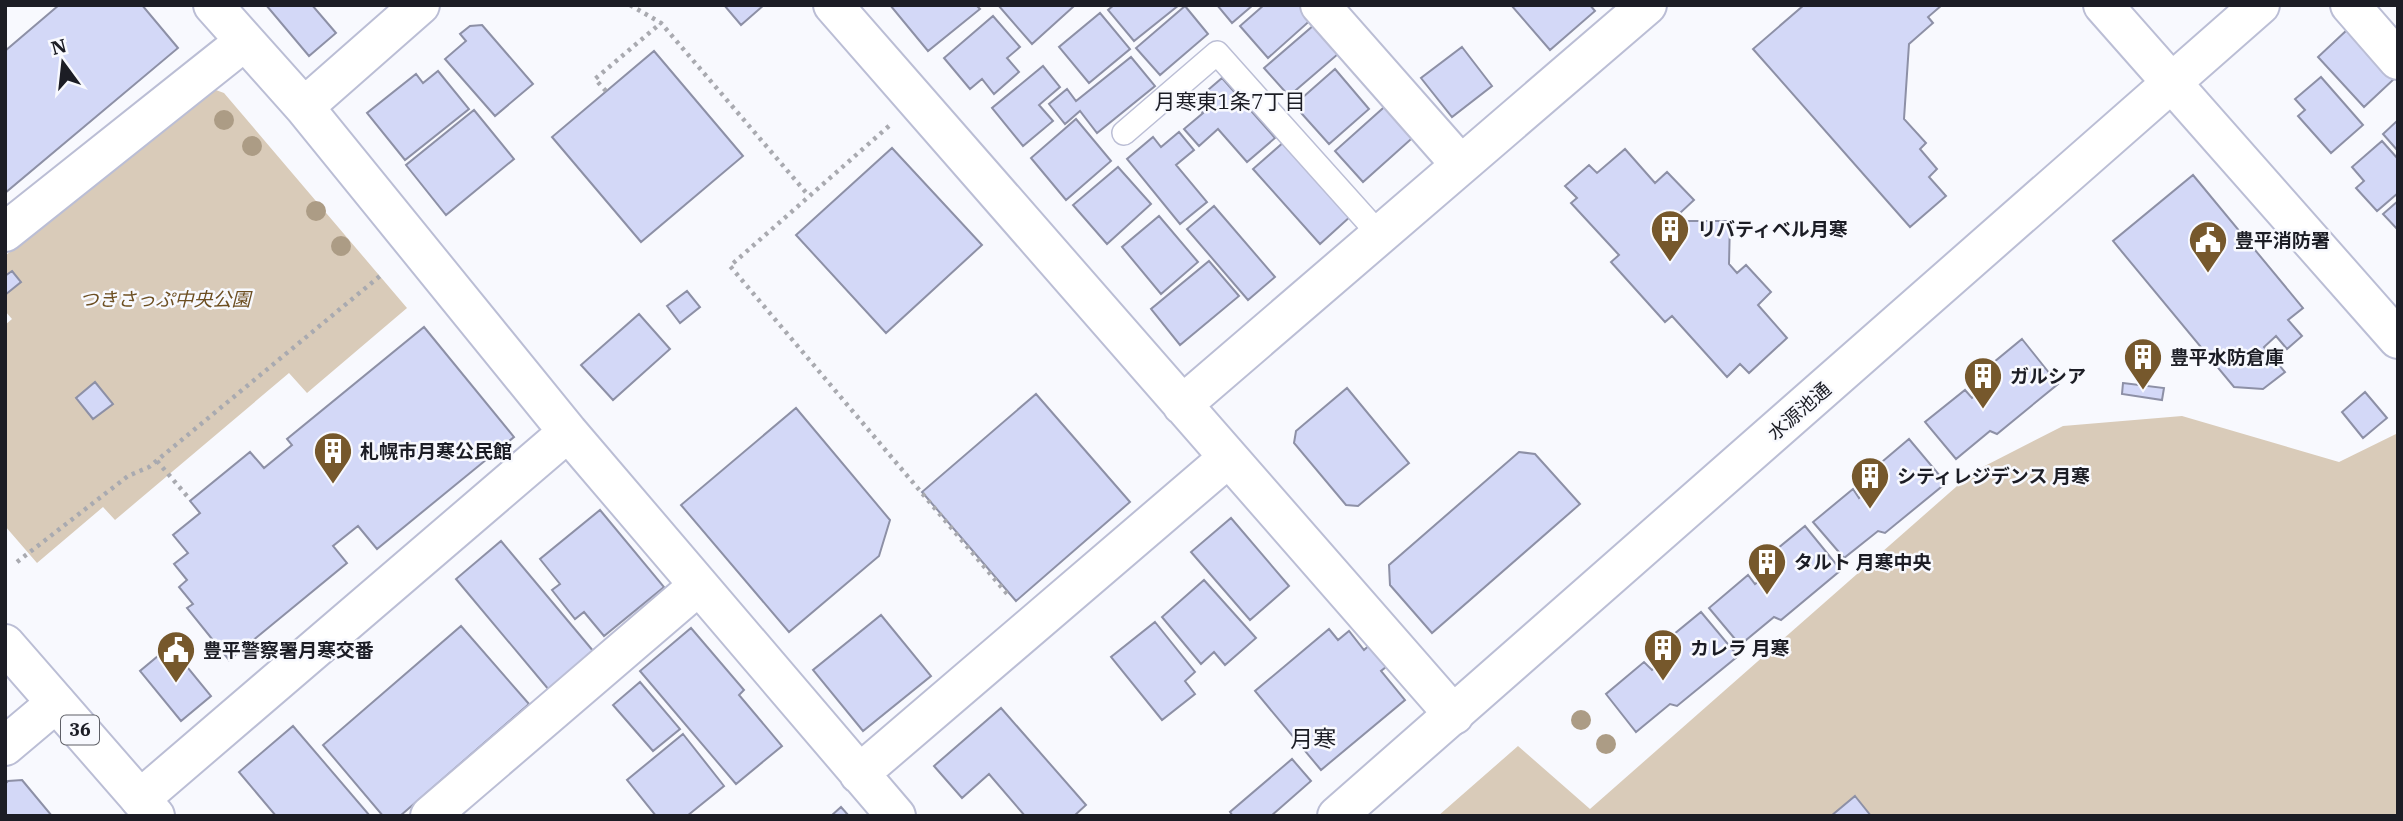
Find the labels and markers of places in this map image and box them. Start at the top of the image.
building icon: リバティベル月寒 [1649,208,1691,263]
place label: リバティベル月寒 [1697,217,1848,241]
public building icon: 豊平消防署 [2187,219,2229,274]
place label: 豊平消防署 [2235,228,2330,252]
building icon: 豊平水防倉庫 [2122,336,2164,391]
place label: 豊平水防倉庫 [2170,345,2284,369]
building icon: ガルシア [1962,355,2004,410]
place label: ガルシア [2010,364,2086,388]
building icon: 札幌市月寒公民館 [312,430,354,485]
place label: 札幌市月寒公民館 [360,439,512,463]
building icon: シティレジデンス 月寒 [1849,455,1891,510]
place label: シティレジデンス 月寒 [1897,464,2090,488]
building icon: タルト 月寒中央 [1746,541,1788,596]
place label: タルト 月寒中央 [1794,550,1931,574]
building icon: カレラ 月寒 [1642,627,1684,682]
public building icon: 豊平警察署月寒交番 [155,629,197,684]
place label: カレラ 月寒 [1690,636,1789,660]
place label: 豊平警察署月寒交番 [203,638,374,662]

